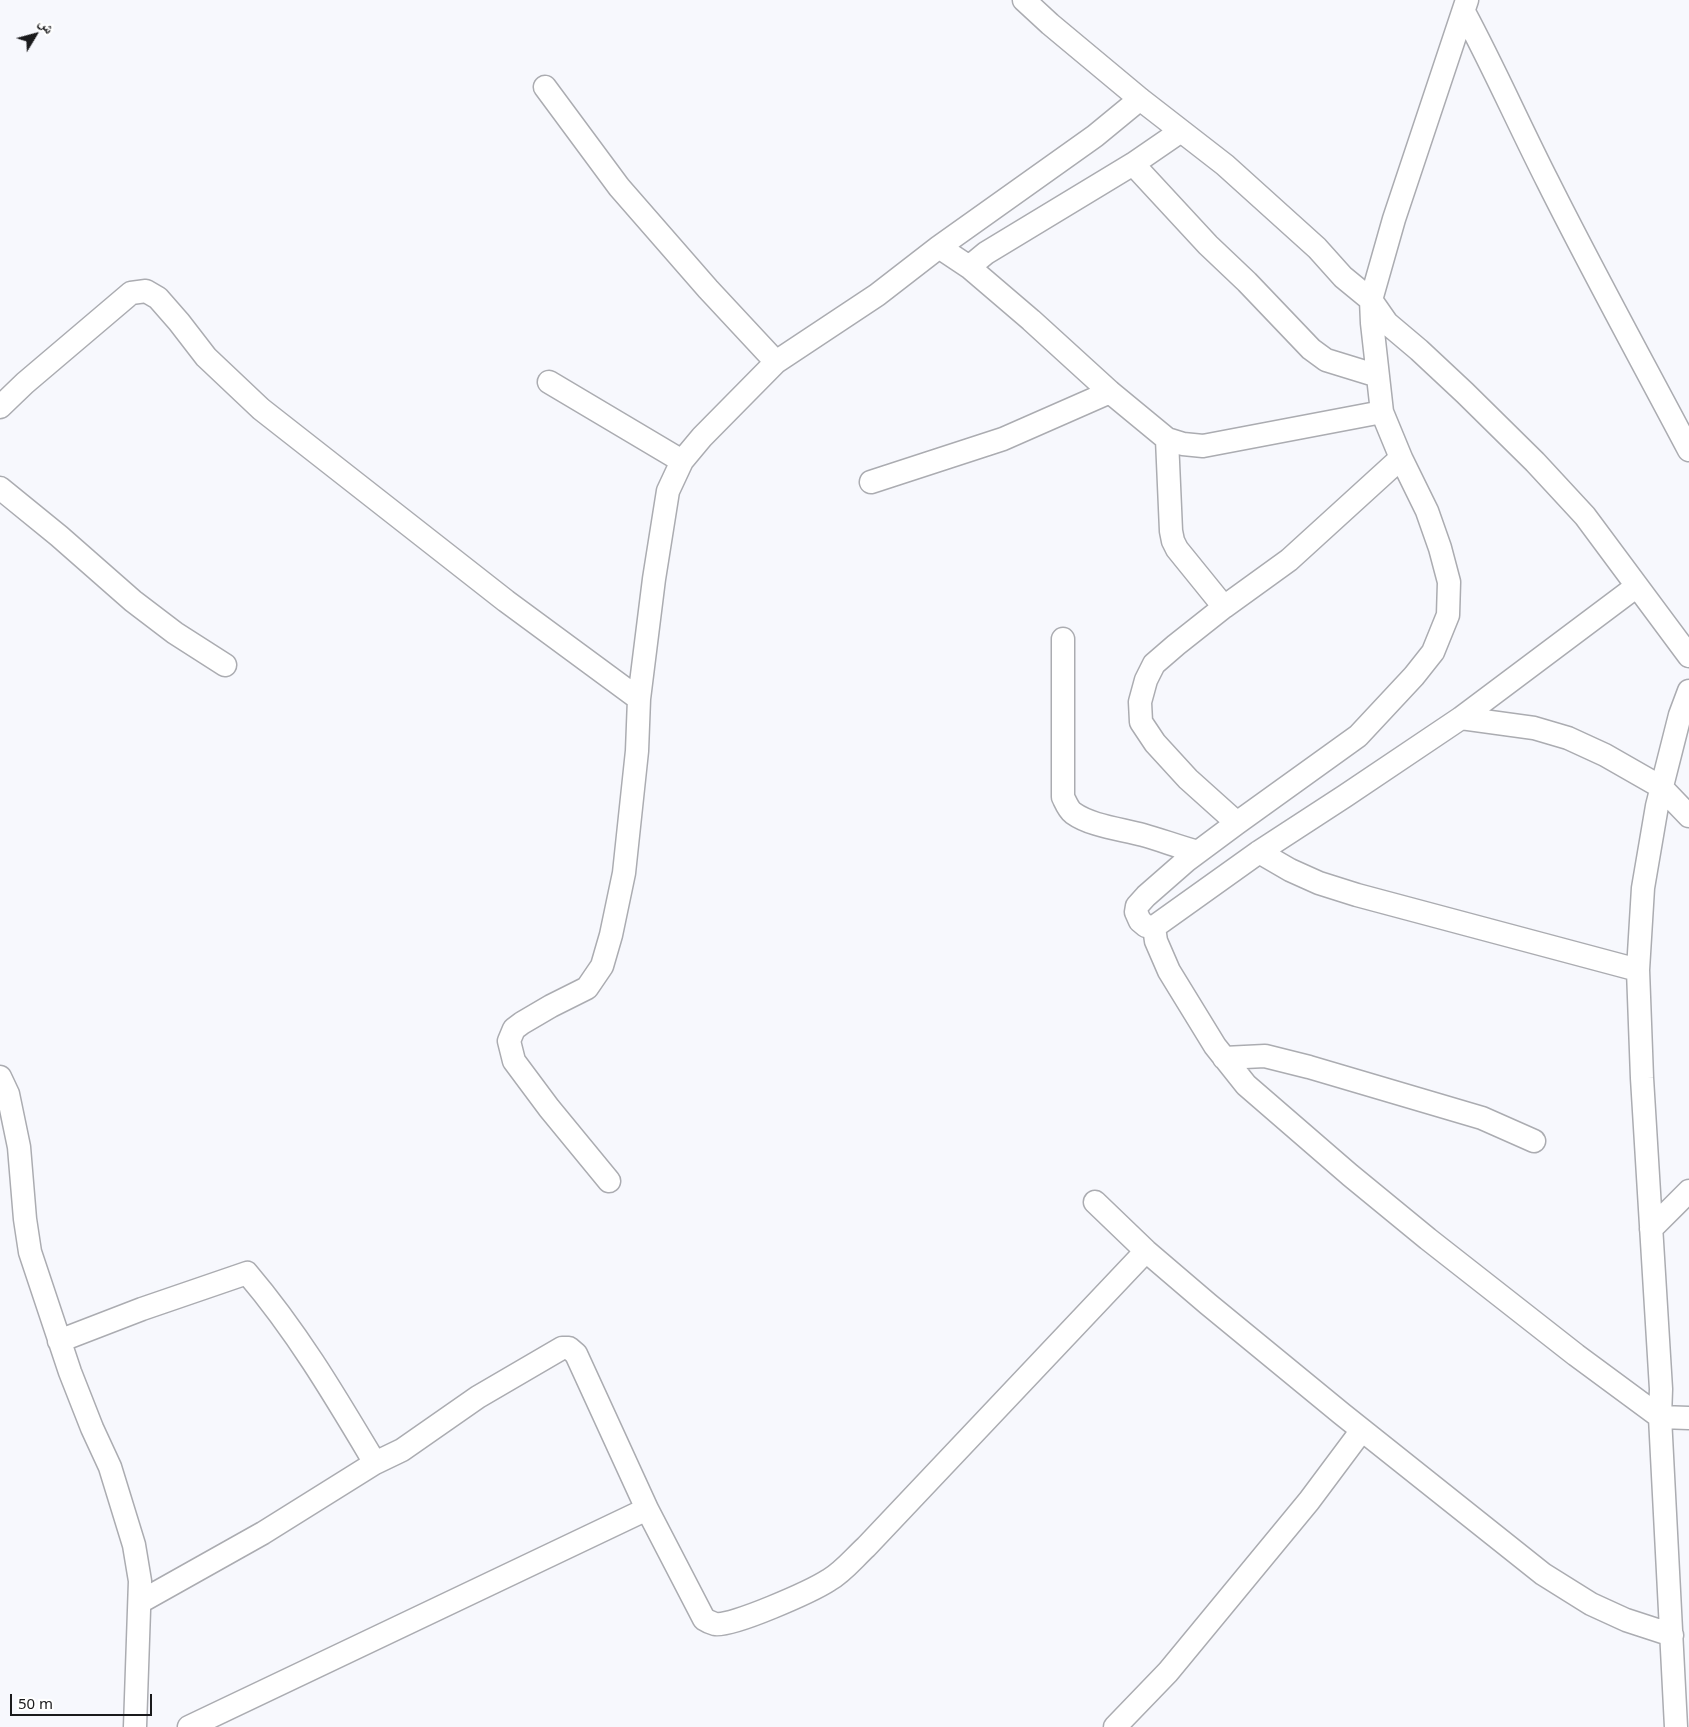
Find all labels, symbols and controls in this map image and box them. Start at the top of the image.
north arrow [10,10,60,60]
text: ش [35,14,59,37]
scale bar [12,1684,155,1716]
text: 50 m [18,1693,53,1713]

